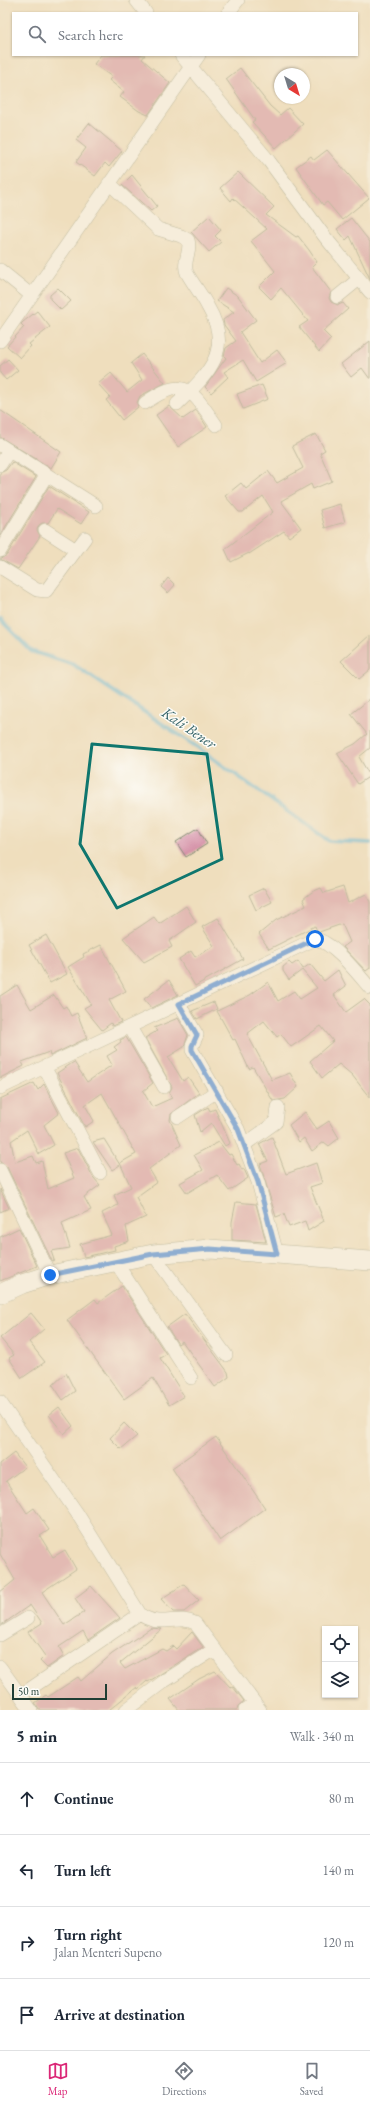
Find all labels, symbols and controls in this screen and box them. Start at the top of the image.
search box [12,12,358,56]
icon: search [26,23,48,45]
text: Search here [58,25,123,44]
north arrow [274,68,310,104]
water label: Kali Bener [158,702,221,753]
route start [306,930,324,948]
route end [41,1266,59,1284]
map controls [322,1626,358,1698]
button: locate [322,1626,358,1662]
button: layers [322,1662,358,1698]
scale bar [12,1682,107,1701]
text: 50 m [18,1684,39,1698]
text: 5 min [16,1725,57,1747]
text: Walk · 340 m [290,1728,354,1745]
icon: ahead [16,1788,38,1810]
text: Continue [54,1789,114,1808]
text: 80 m [329,1790,354,1807]
icon: left [16,1860,38,1882]
text: Turn left [54,1861,111,1880]
text: 140 m [323,1862,354,1879]
text: Turn right [54,1925,122,1944]
icon: right [16,1932,38,1954]
text: 120 m [323,1934,354,1951]
text: Jalan Menteri Supeno [54,1944,162,1961]
icon: arrive [16,2004,38,2026]
text: Arrive at destination [54,2005,185,2024]
tab: Map [47,2060,69,2098]
tab: Directions [162,2060,206,2098]
tab: Saved [300,2060,323,2098]

